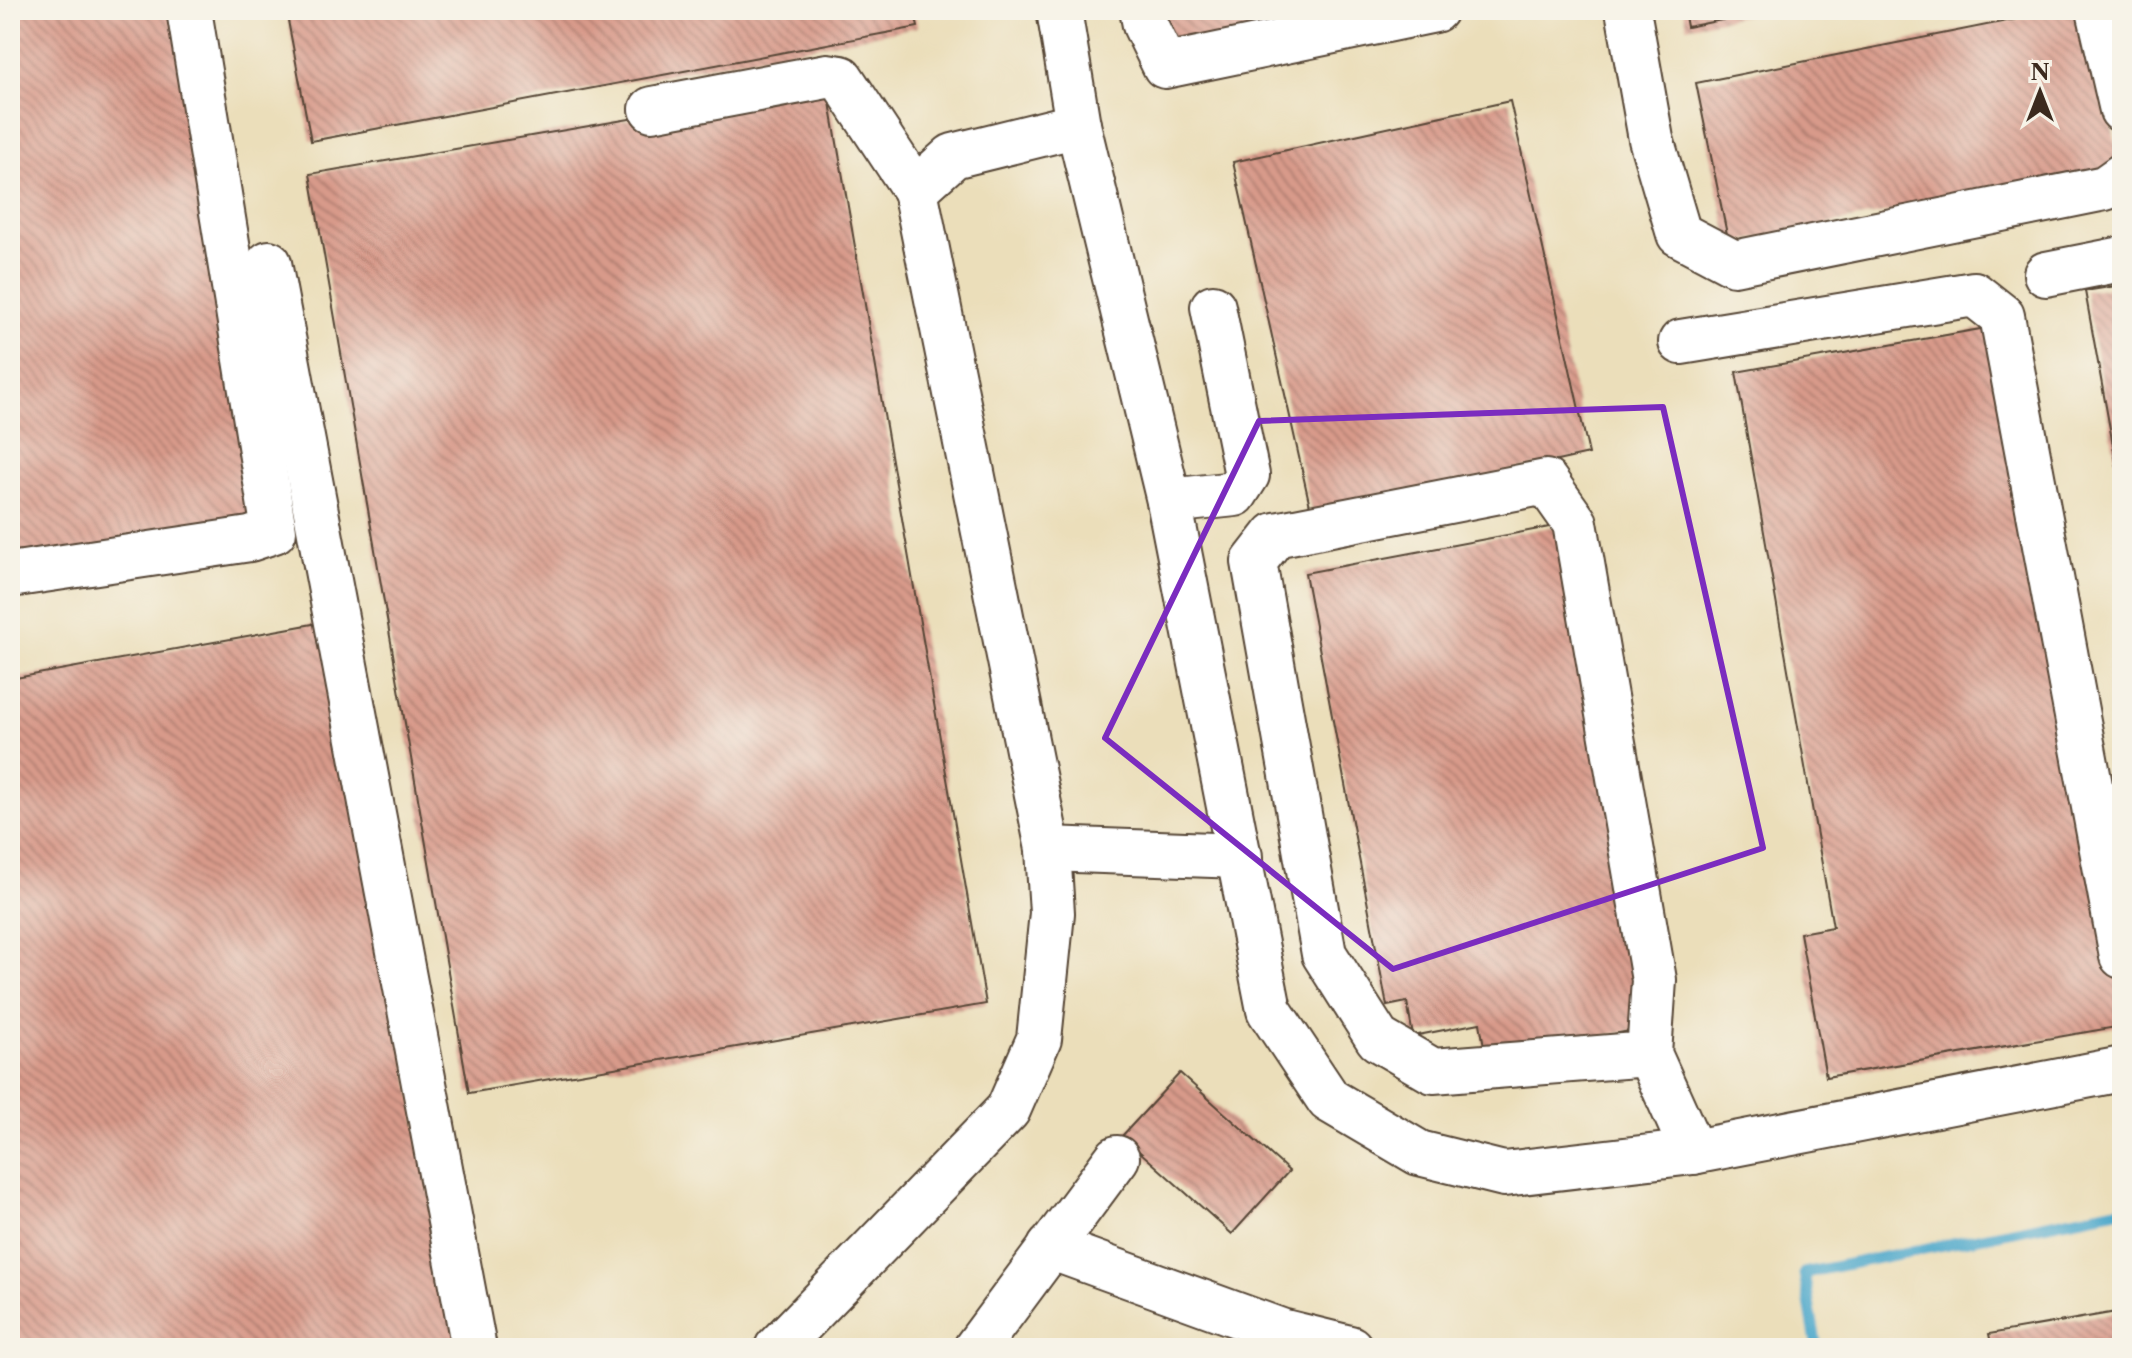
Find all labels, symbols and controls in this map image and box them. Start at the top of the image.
north arrow [2000,52,2080,132]
text: N [2030,59,2050,86]

